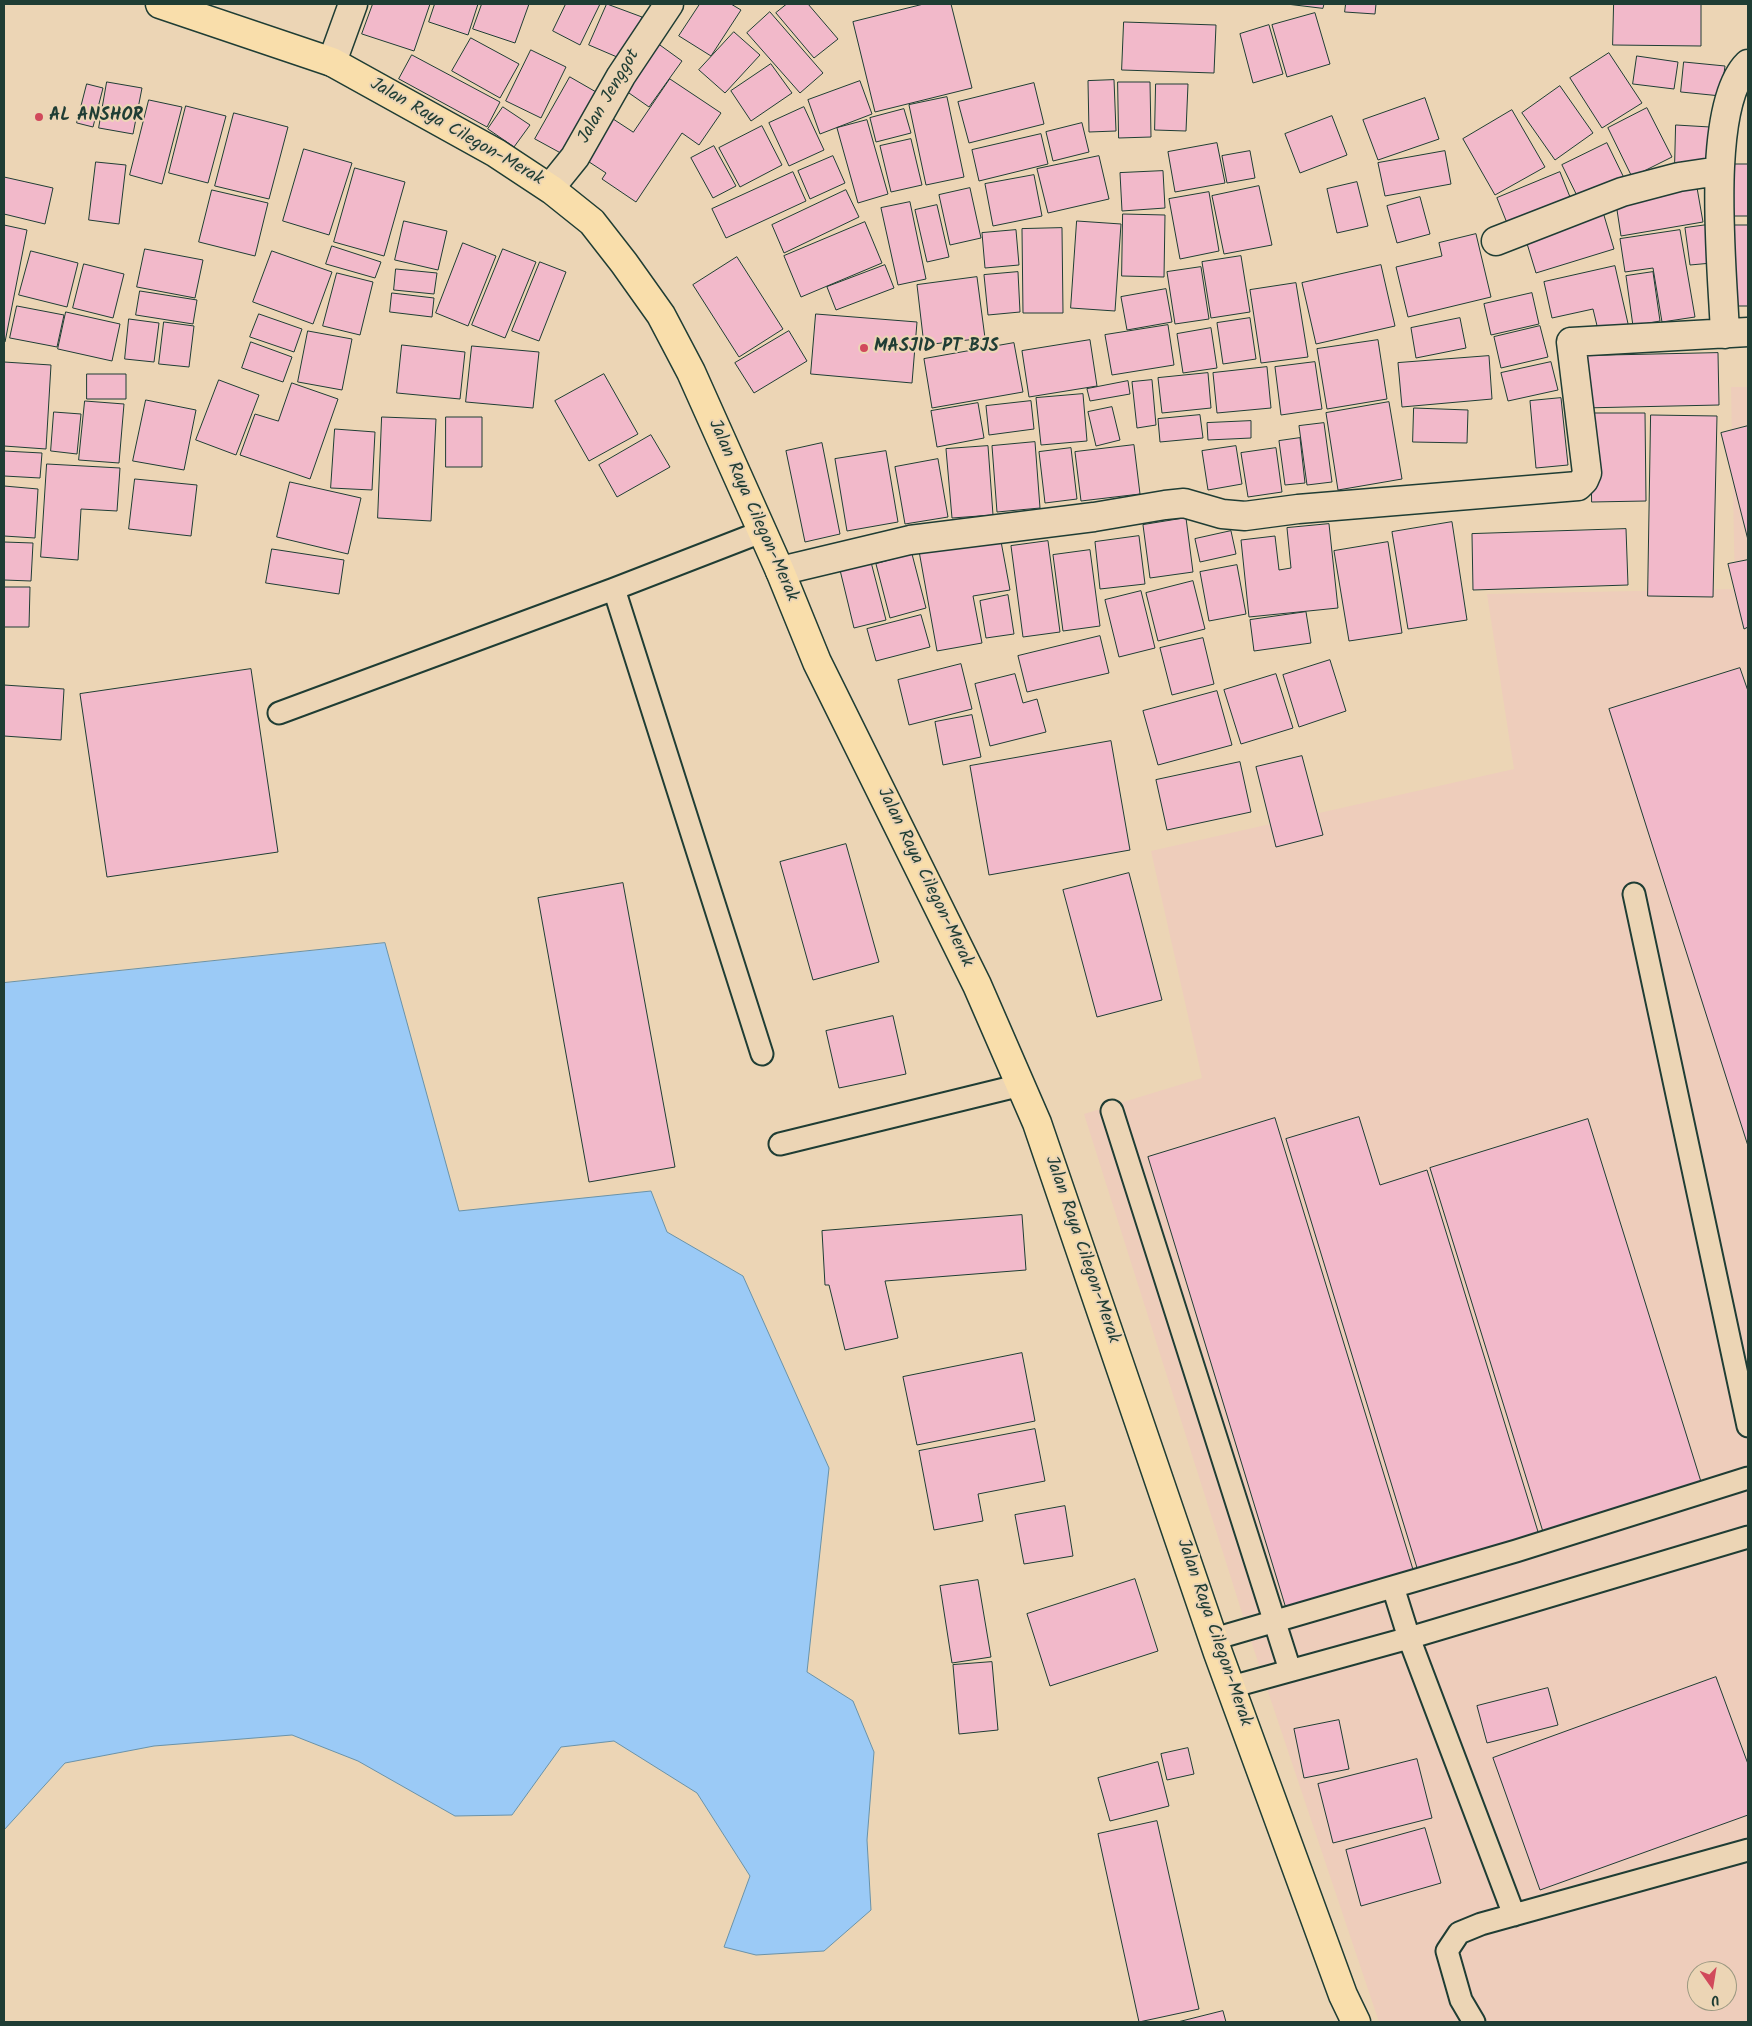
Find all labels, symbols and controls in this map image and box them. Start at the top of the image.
street label: Jalan Jenggot [574,46,646,148]
street label: Jalan Raya Cilegon-Merak [365,74,547,192]
place label: AL ANSHOR [49,106,143,128]
marker: AL ANSHOR [33,111,45,123]
place label: MASJID PT BJS [874,337,999,359]
marker: MASJID PT BJS [858,342,870,354]
street label: Jalan Raya Cilegon-Merak [702,417,802,605]
street label: Jalan Raya Cilegon-Merak [871,785,977,971]
street label: Jalan Raya Cilegon-Merak [1039,1153,1123,1347]
street label: Jalan Raya Cilegon-Merak [1171,1536,1255,1730]
north arrow [1687,1961,1737,2011]
text: U [1709,1988,1722,2011]

